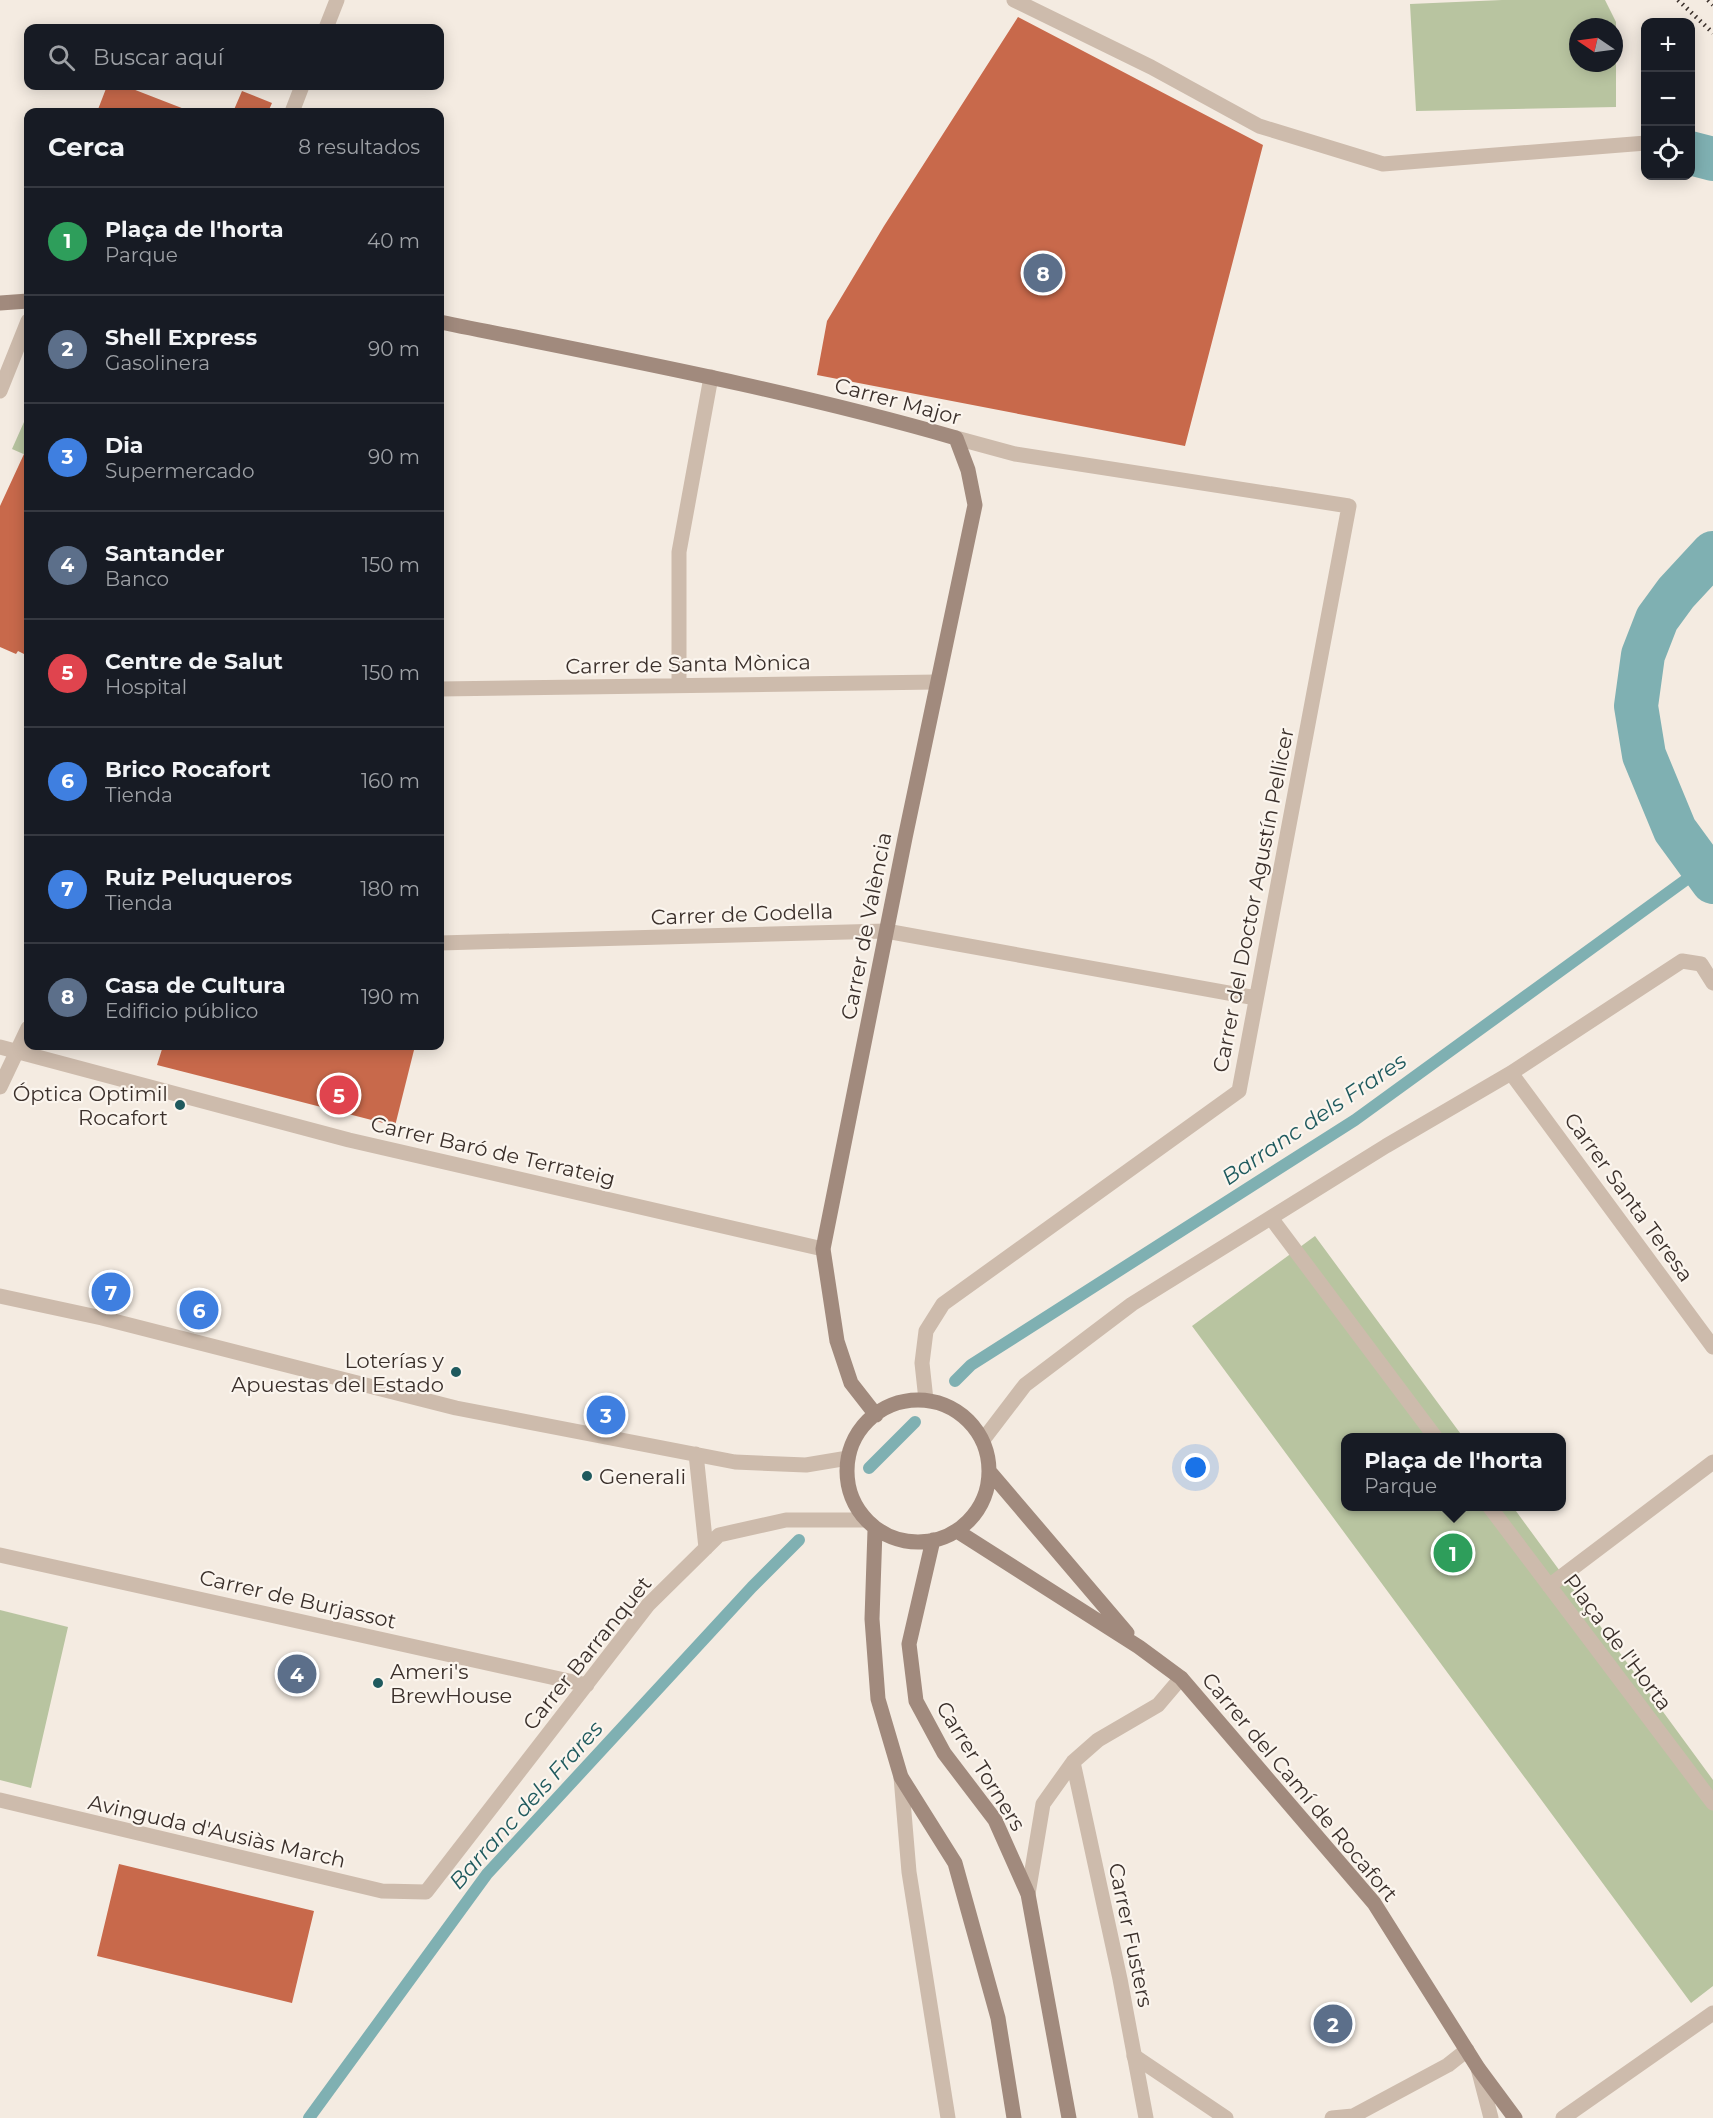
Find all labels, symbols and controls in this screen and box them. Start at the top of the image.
north arrow [1569,18,1623,72]
map controls [1641,18,1695,180]
button: + [1641,18,1695,72]
search box [24,24,444,90]
icon: search [45,41,78,74]
text: Buscar aquí [93,44,224,71]
button: − [1641,72,1695,126]
button: locate [1641,126,1695,180]
text: Cerca [48,131,125,163]
text: 8 resultados [298,135,420,159]
text: Plaça de l'horta [105,216,283,243]
text: 1 [64,229,71,253]
text: 40 m [367,229,420,253]
text: Parque [105,243,178,267]
pin: 8 [1024,250,1062,296]
text: Shell Express [105,324,257,351]
text: 2 [62,337,73,361]
text: 90 m [368,337,420,361]
text: Gasolinera [105,351,210,375]
street label: Carrer Major [832,372,964,430]
text: Dia [105,432,143,459]
text: 3 [62,445,73,469]
text: 90 m [368,445,420,469]
text: Supermercado [105,459,254,483]
text: Santander [105,540,224,567]
text: 4 [61,553,74,577]
text: 150 m [362,553,420,577]
text: Banco [105,567,169,591]
text: Centre de Salut [105,648,283,675]
street label: Carrer de Santa Mònica [565,649,811,679]
text: 5 [62,661,73,685]
text: 150 m [362,661,420,685]
text: Hospital [105,675,187,699]
street label: Carrer del Doctor Agustín Pellicer [1207,726,1299,1074]
text: Brico Rocafort [105,756,271,783]
text: 6 [61,769,74,793]
text: 160 m [361,769,420,793]
text: Tienda [105,783,173,807]
street label: Carrer de València [836,830,896,1022]
text: Ruiz Peluqueros [105,864,292,891]
text: 7 [61,877,74,901]
text: 180 m [360,877,420,901]
text: Tienda [105,891,173,915]
street label: Carrer de Godella [650,898,834,930]
text: Casa de Cultura [105,972,285,999]
text: 8 [61,985,74,1009]
text: 190 m [361,985,420,1009]
text: Edificio público [105,999,258,1023]
water label: Barranc dels Frares [1217,1047,1412,1191]
pin: 5 [320,1072,358,1118]
place label: Óptica Optimil Rocafort [13,1081,168,1130]
marker: Óptica Optimil Rocafort [173,1098,187,1112]
street label: Carrer Santa Teresa [1559,1108,1699,1286]
street label: Carrer Baró de Terrateig [368,1111,618,1191]
pin: 7 [92,1270,130,1314]
pin: 6 [180,1288,218,1332]
place label: Loterías y Apuestas del Estado [231,1348,445,1397]
marker: Loterías y Apuestas del Estado [449,1365,463,1379]
pin: 3 [586,1392,626,1438]
popup [1341,1433,1566,1511]
text: Plaça de l'horta [1364,1447,1543,1474]
your location [1181,1453,1210,1482]
place label: Generali [599,1464,686,1489]
marker: Generali [580,1469,594,1483]
text: Parque [1364,1474,1437,1498]
pin: 1 [1434,1530,1472,1576]
street label: Carrer de Burjassot [197,1564,399,1634]
street label: Plaça de l'Horta [1558,1569,1678,1715]
street label: Carrer Barranquet [517,1571,657,1735]
pin: 4 [278,1652,316,1696]
place label: Ameri's BrewHouse [390,1659,512,1708]
street label: Carrer del Camí de Rocafort [1197,1667,1403,1907]
marker: Ameri's BrewHouse [371,1676,385,1690]
street label: Carrer Torners [931,1697,1031,1835]
water label: Barranc dels Frares [443,1715,609,1895]
street label: Avinguda d'Ausiàs March [86,1789,348,1873]
street label: Carrer Fusters [1104,1861,1158,2009]
pin: 2 [1314,2002,1352,2046]

